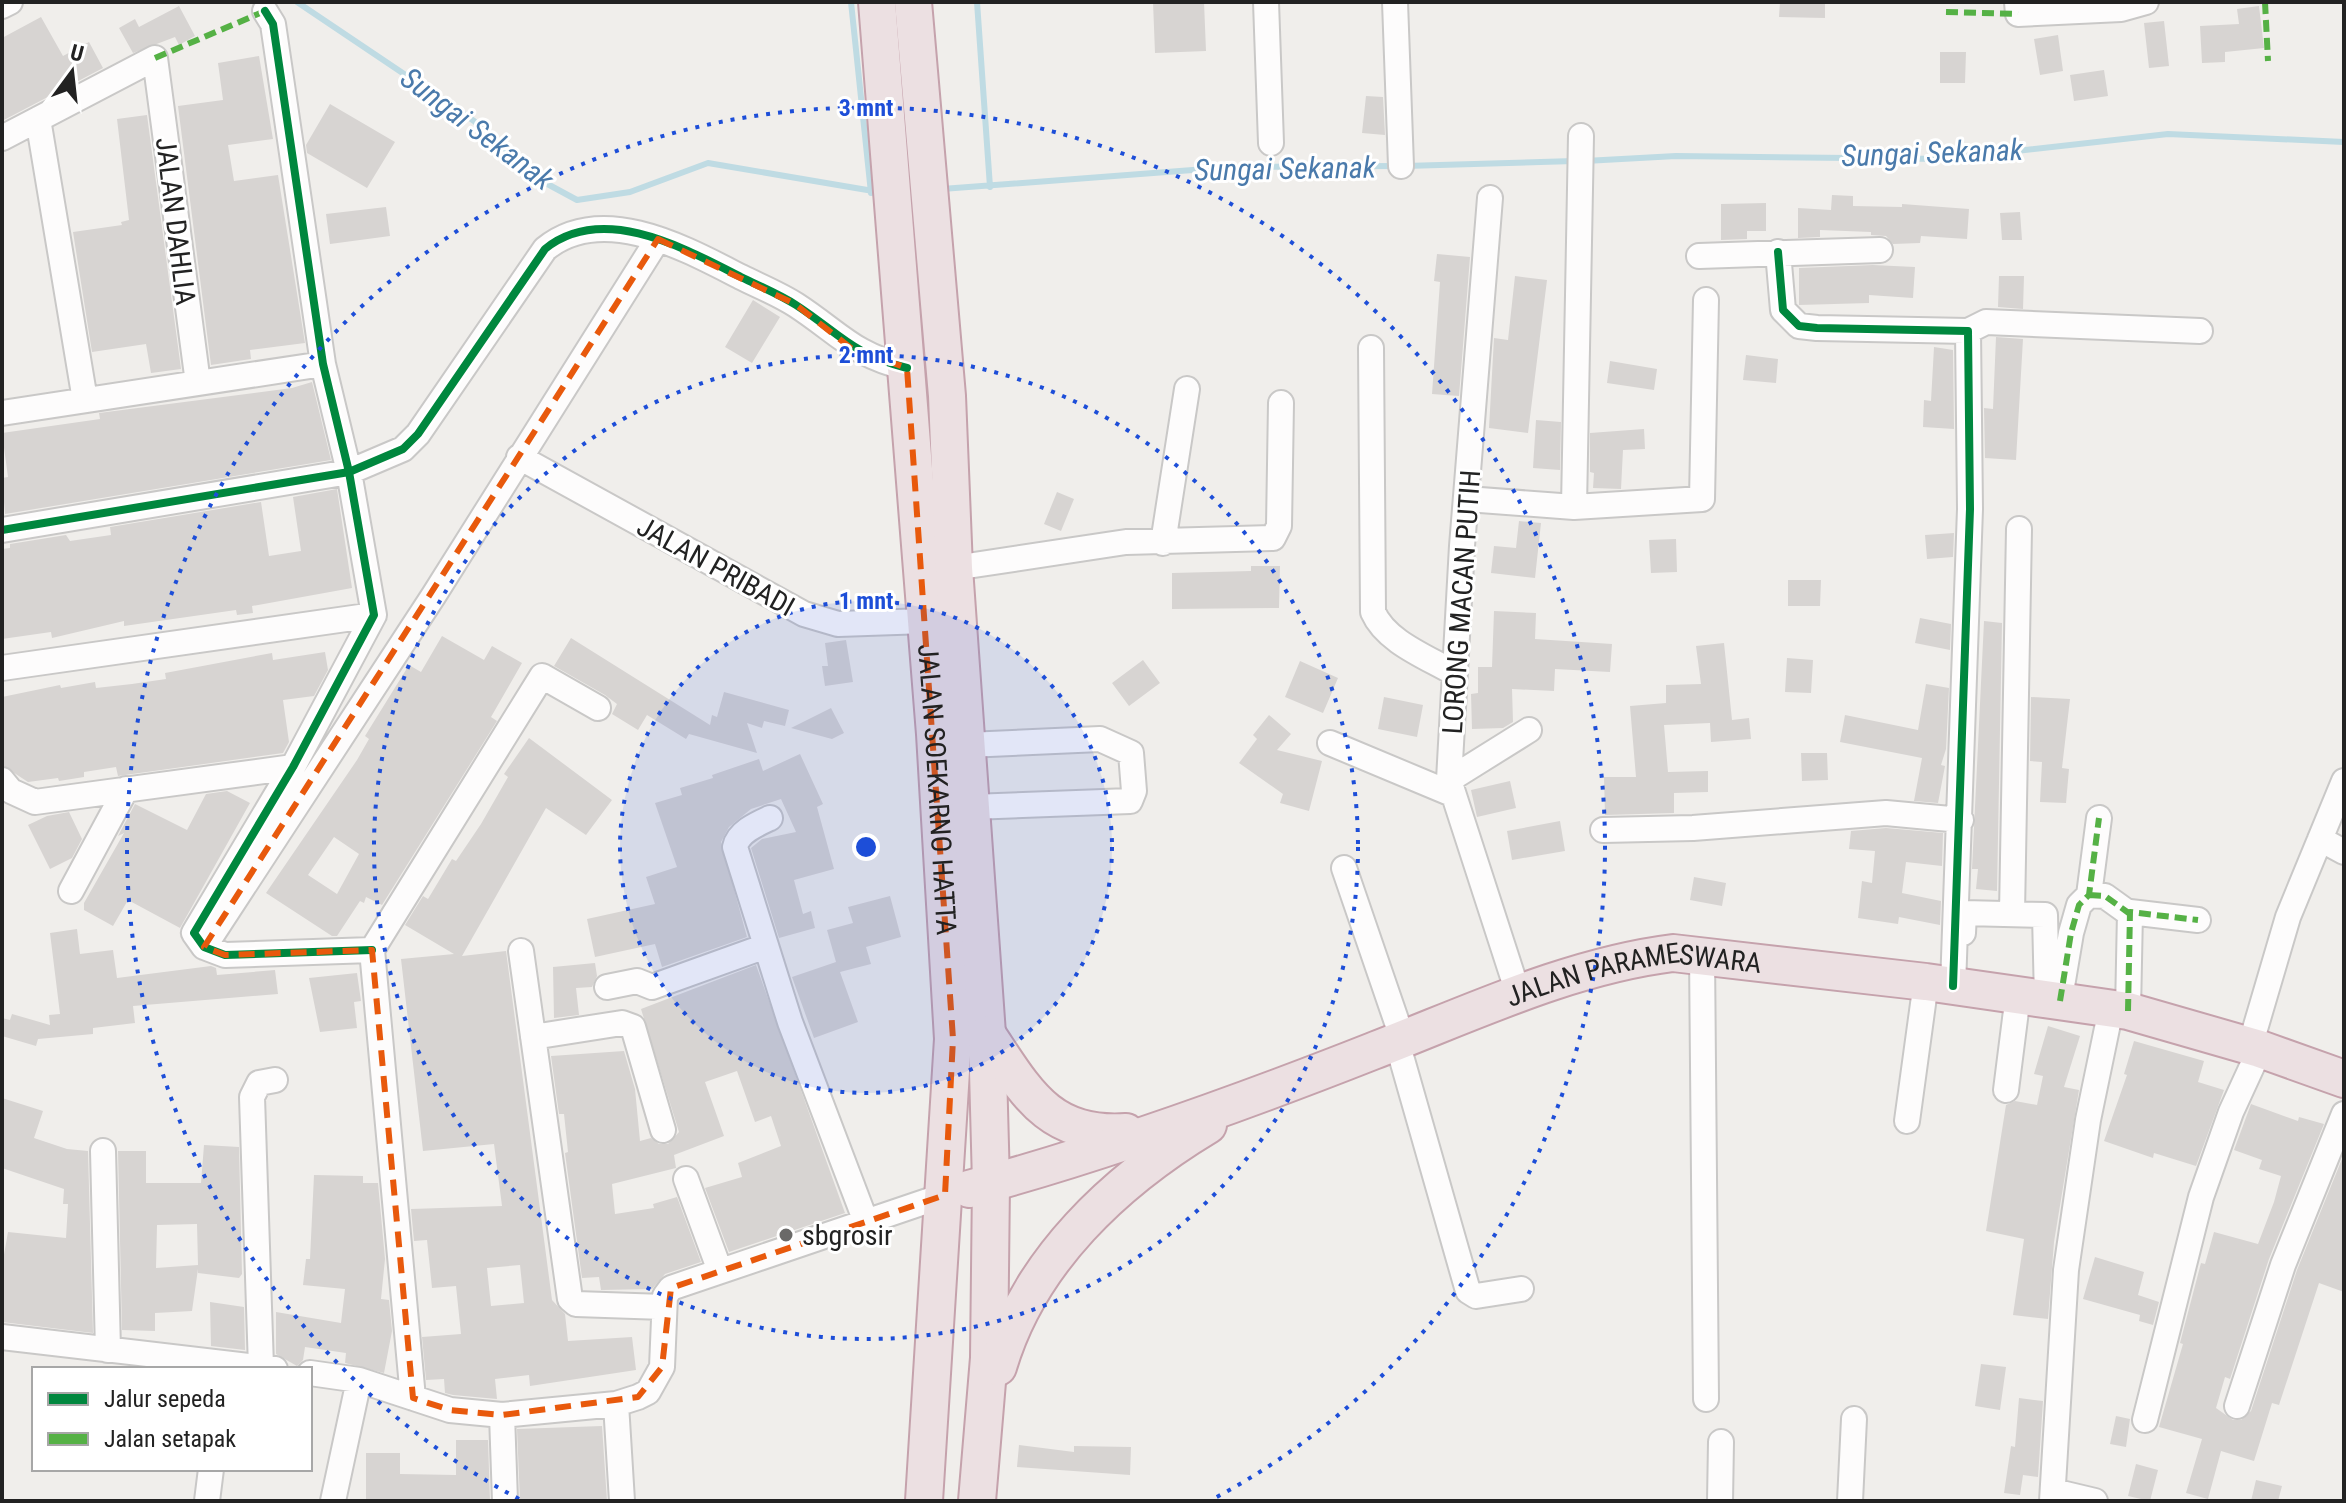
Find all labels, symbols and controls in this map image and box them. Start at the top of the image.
north arrow [32,32,112,112]
text: U [68,39,86,67]
water label: Sungai Sekanak [394,60,561,198]
text: 3 mnt [839,94,893,122]
water label: Sungai Sekanak [1840,132,2024,173]
street label: JALAN DAHLIA [149,135,202,307]
water label: Sungai Sekanak [1194,149,1377,188]
text: 2 mnt [839,341,893,369]
street label: LORONG MACAN PUTIH [1436,469,1487,735]
street label: JALAN PRIBADI [631,510,800,623]
text: 1 mnt [839,587,893,615]
street label: JALAN SOEKARNO HATTA [911,643,963,936]
centre of rings [852,833,880,861]
street label: JALAN PARAMESWARA [1501,936,1763,1014]
place label: sbgrosir [802,1219,892,1252]
marker: sbgrosir [777,1226,795,1244]
legend [32,1367,312,1471]
text: Jalur sepeda [104,1385,226,1413]
text: Jalan setapak [104,1425,236,1453]

